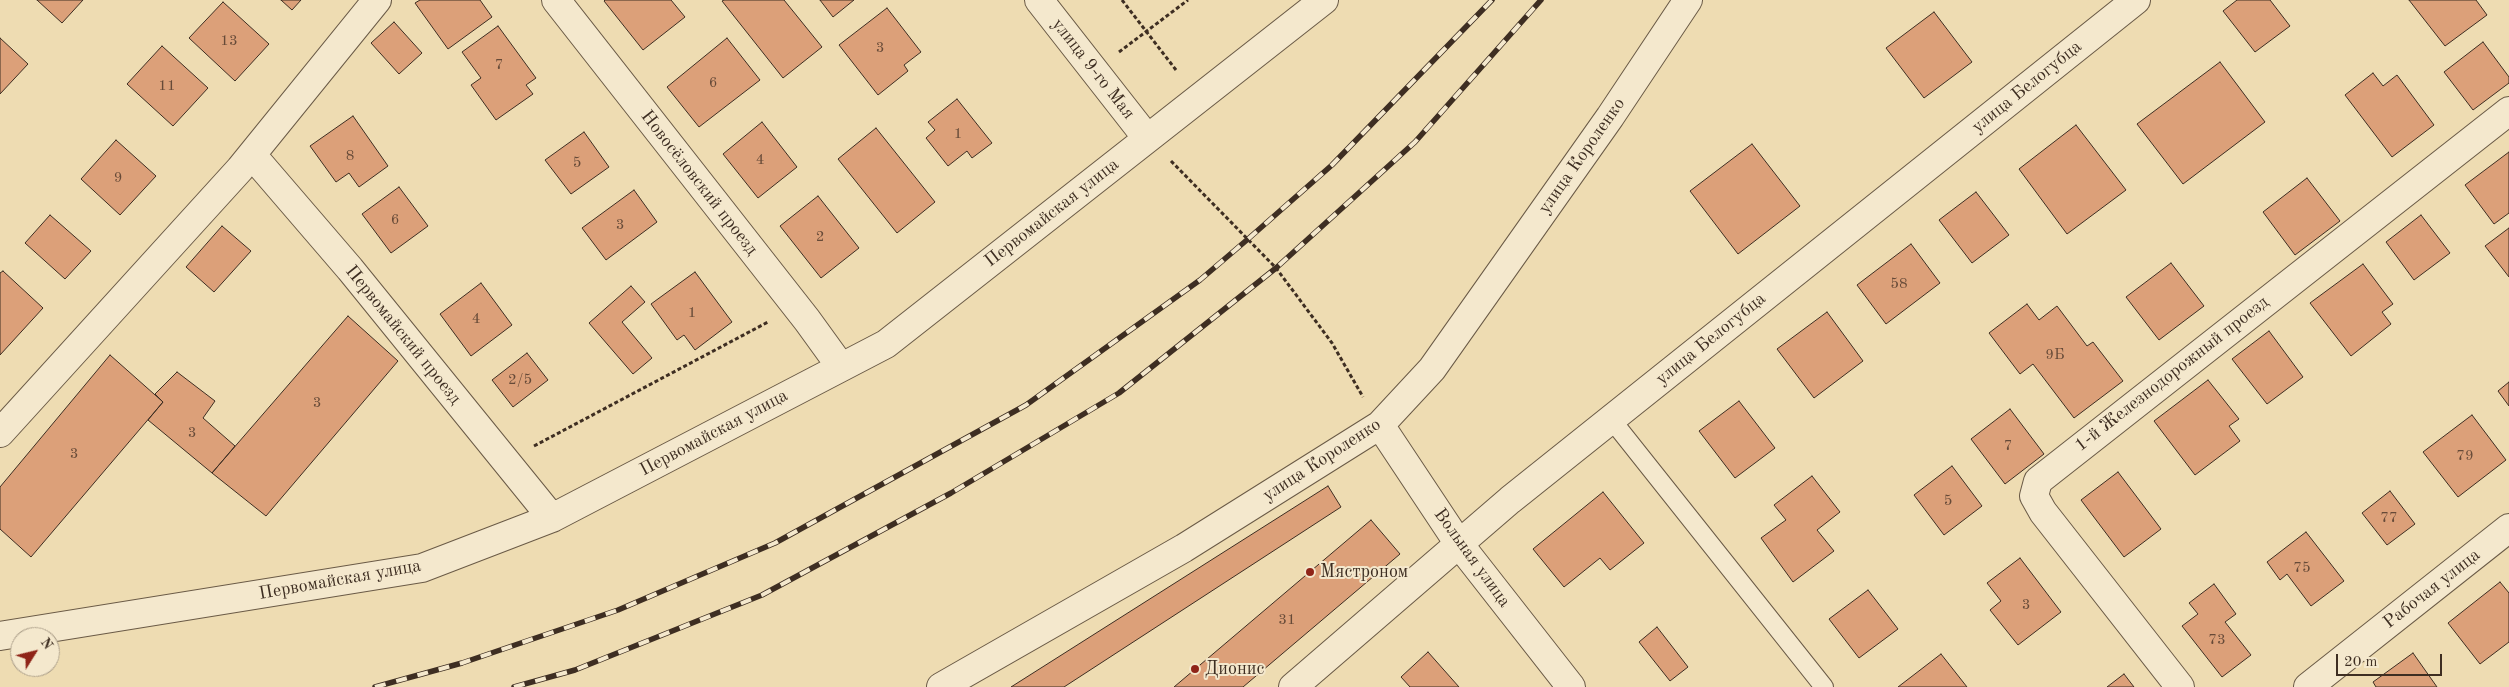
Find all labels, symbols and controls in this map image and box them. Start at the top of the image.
street label: улица 9-го Мая [1047,14,1139,124]
house number: 13 [220,32,238,50]
street label: улица Белогубца [1968,36,2086,138]
house number: 3 [876,39,884,57]
house number: 7 [495,56,503,74]
house number: 6 [709,74,717,92]
house number: 11 [158,77,176,95]
street label: улица Короленко [1534,94,1630,218]
street label: Новосёловский проезд [636,106,762,260]
house number: 1 [954,125,962,143]
house number: 8 [346,147,354,165]
house number: 4 [756,151,764,169]
house number: 5 [573,154,581,172]
street label: Первомайская улица [981,154,1123,272]
house number: 9 [114,169,122,187]
house number: 6 [391,211,399,229]
house number: 3 [616,216,624,234]
house number: 2 [816,228,824,246]
street label: Первомайский проезд [340,261,466,409]
house number: 58 [1890,275,1908,293]
street label: улица Белогубца [1652,288,1770,390]
street label: 1-й Железнодорожный проезд [2071,292,2273,456]
house number: 1 [688,304,696,322]
house number: 4 [472,310,480,328]
house number: 9Б [2045,346,2065,364]
house number: 2/5 [508,371,532,389]
street label: Первомайская улица [636,385,792,481]
house number: 3 [313,394,321,412]
street label: улица Короленко [1259,414,1385,506]
house number: 3 [188,424,196,442]
house number: 7 [2004,437,2012,455]
house number: 3 [70,445,78,463]
house number: 79 [2456,447,2474,465]
house number: 5 [1944,492,1952,510]
street label: Вольная улица [1429,504,1515,612]
house number: 77 [2380,509,2398,527]
street label: Рабочая улица [2379,544,2485,634]
street label: Первомайская улица [257,555,423,605]
house number: 75 [2293,559,2311,577]
place label: Мястроном [1320,561,1408,583]
marker: Мястроном [1304,566,1316,578]
house number: 3 [2022,596,2030,614]
house number: 31 [1278,611,1296,629]
north arrow [10,627,60,677]
house number: 73 [2208,631,2226,649]
text: N [38,635,55,652]
scale bar [2339,644,2445,676]
text: 20 m [2344,655,2378,670]
place label: Дионис [1205,658,1264,680]
marker: Дионис [1189,663,1201,675]

